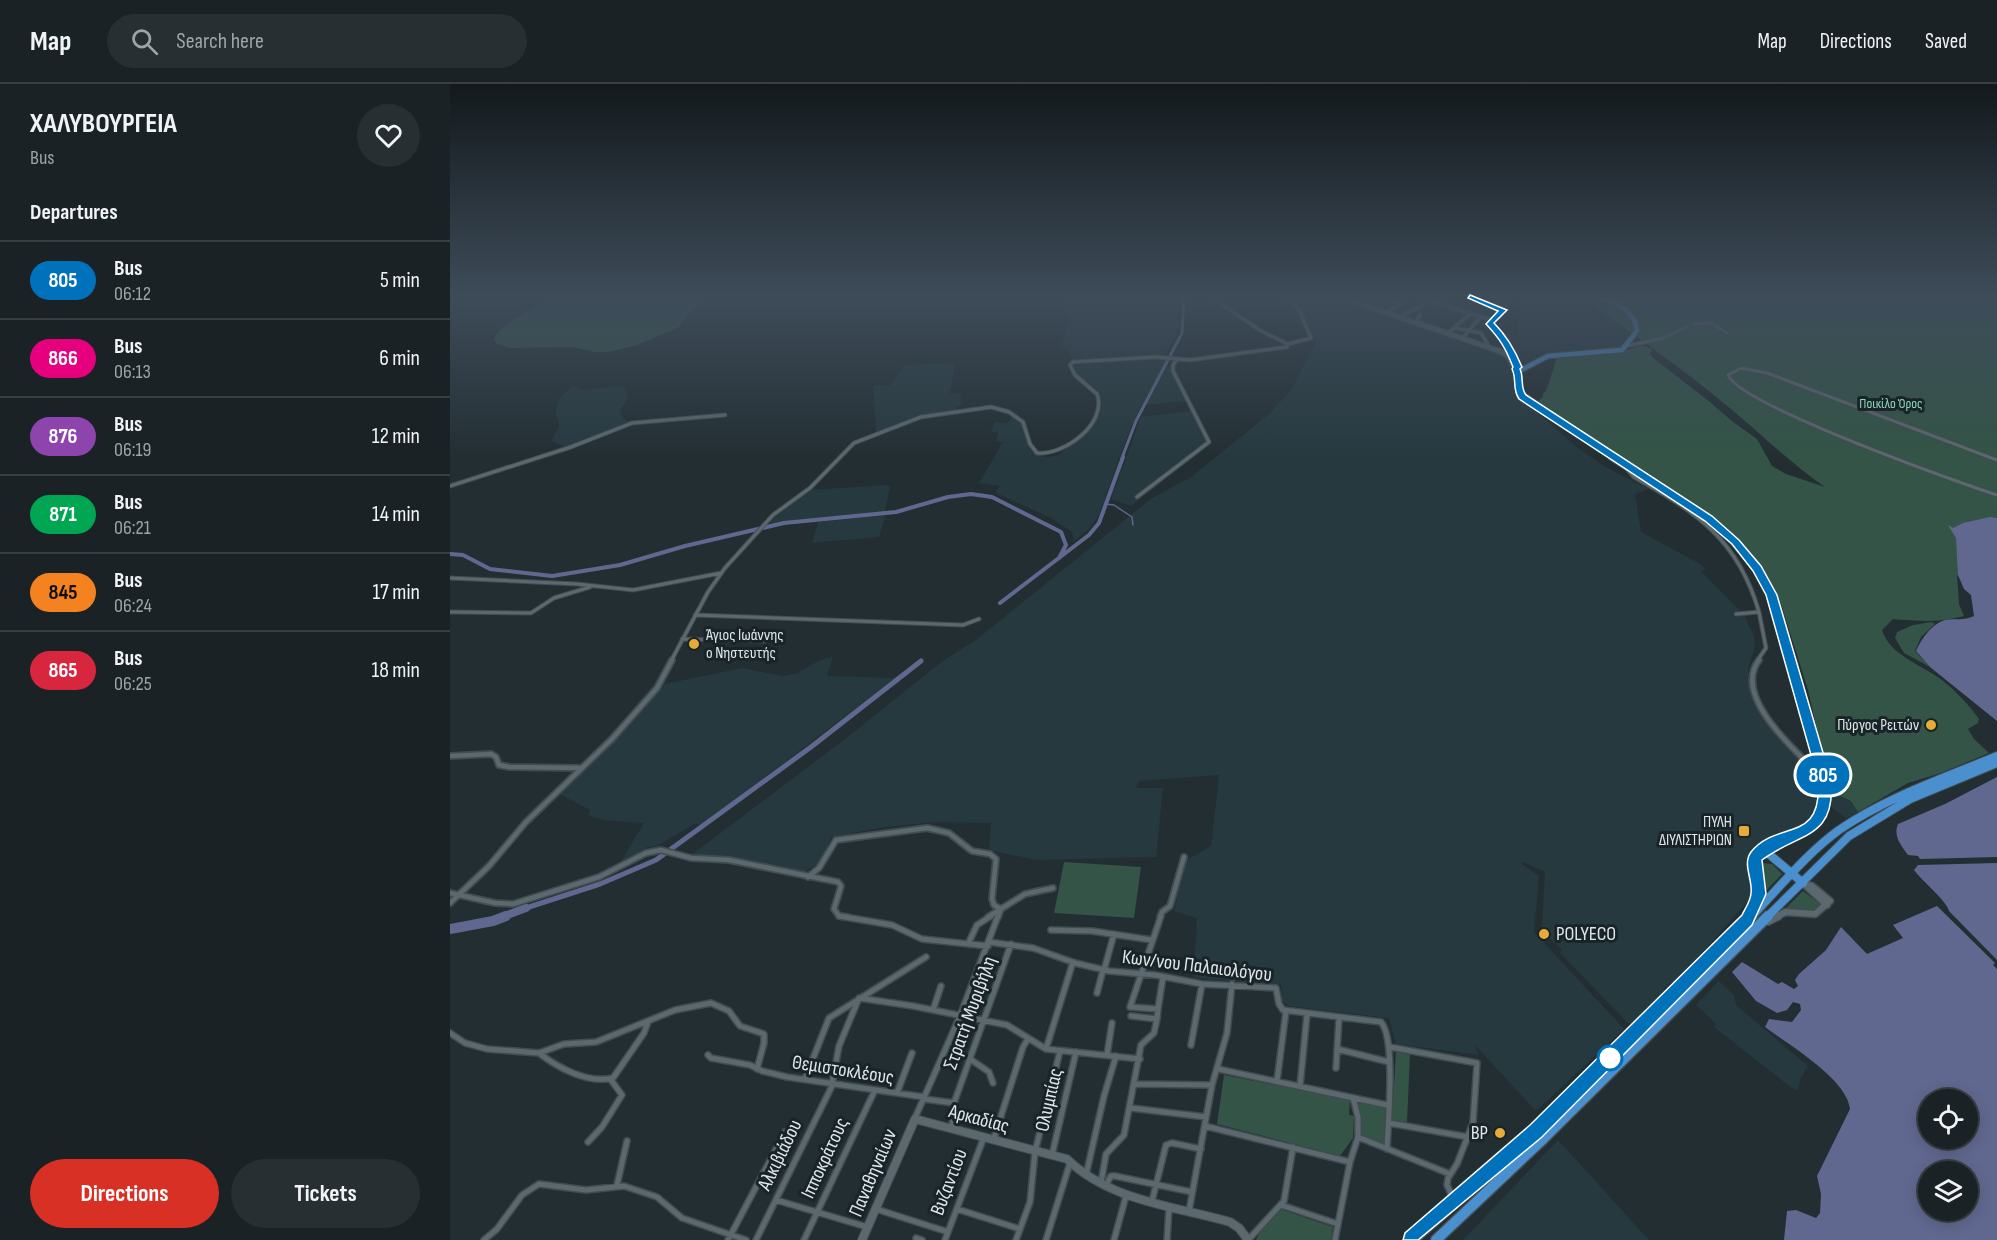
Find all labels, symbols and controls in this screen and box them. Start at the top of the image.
search box [107,14,527,68]
text: Map [30,25,71,58]
icon: search [128,25,161,58]
text: Search here [176,28,264,55]
text: Map [1757,29,1787,54]
text: Directions [1820,29,1892,54]
text: Saved [1925,29,1967,54]
button: heart [357,104,420,167]
text: ΧΑΛΥΒΟΥΡΓΕΙΑ [30,107,177,140]
text: Bus [30,146,54,170]
text: Departures [30,199,118,226]
text: Bus [114,255,143,282]
text: 5 min [380,267,420,294]
text: 805 [48,268,78,293]
text: 06:12 [114,282,151,306]
text: Bus [114,333,143,360]
text: 6 min [379,345,420,372]
text: 866 [48,346,78,371]
text: 06:13 [114,360,151,384]
park label: Ποικίλο Όρος [1859,395,1923,412]
text: Bus [114,411,143,438]
text: 12 min [372,423,420,450]
text: 876 [49,424,77,449]
text: 06:19 [114,438,151,462]
text: Bus [114,489,143,516]
text: 14 min [372,501,420,528]
text: 871 [49,502,77,527]
text: 06:21 [114,516,151,540]
text: Bus [114,567,143,594]
text: 17 min [372,579,420,606]
text: 845 [48,580,78,605]
text: 06:24 [114,594,152,618]
place label: Άγιος Ιωάννης ο Νηστευτής [706,626,784,663]
marker: Άγιος Ιωάννης ο Νηστευτής [687,637,701,651]
text: Bus [114,645,143,672]
text: 18 min [372,657,420,684]
text: 865 [48,658,78,683]
text: 06:25 [114,672,152,696]
place label: Πύργος Ρειτών [1837,716,1919,735]
marker: Πύργος Ρειτών [1924,718,1938,732]
line badge: 805 [1788,756,1858,794]
text: 805 [1808,763,1838,788]
place label: ΠΥΛΗ ΔΙΥΛΙΣΤΗΡΙΩΝ [1659,813,1732,850]
marker: ΠΥΛΗ ΔΙΥΛΙΣΤΗΡΙΩΝ [1737,824,1751,838]
place label: POLYECO [1556,922,1616,946]
marker: POLYECO [1537,927,1551,941]
street label: Κων/νου Παλαιολόγου [1121,945,1273,987]
street label: Στρατή Μυριβήλη [938,953,1002,1073]
unlabelled marker [1597,1045,1623,1071]
street label: Θεμιστοκλέους [790,1050,896,1090]
street label: Ολυμπίας [1030,1066,1068,1134]
map controls [1918,1089,1978,1221]
button: locate [1918,1089,1978,1149]
street label: Αρκαδίας [945,1099,1012,1139]
street label: Ιπποκράτους [796,1114,854,1202]
street label: Αλκιβιάδου [752,1116,807,1195]
place label: BP [1471,1121,1488,1145]
street label: Παναθηναίων [844,1125,902,1220]
marker: BP [1493,1126,1507,1140]
street label: Βυζαντίου [925,1145,973,1219]
button: Directions [30,1159,219,1228]
button: Tickets [231,1159,420,1228]
button: layers [1918,1161,1978,1221]

